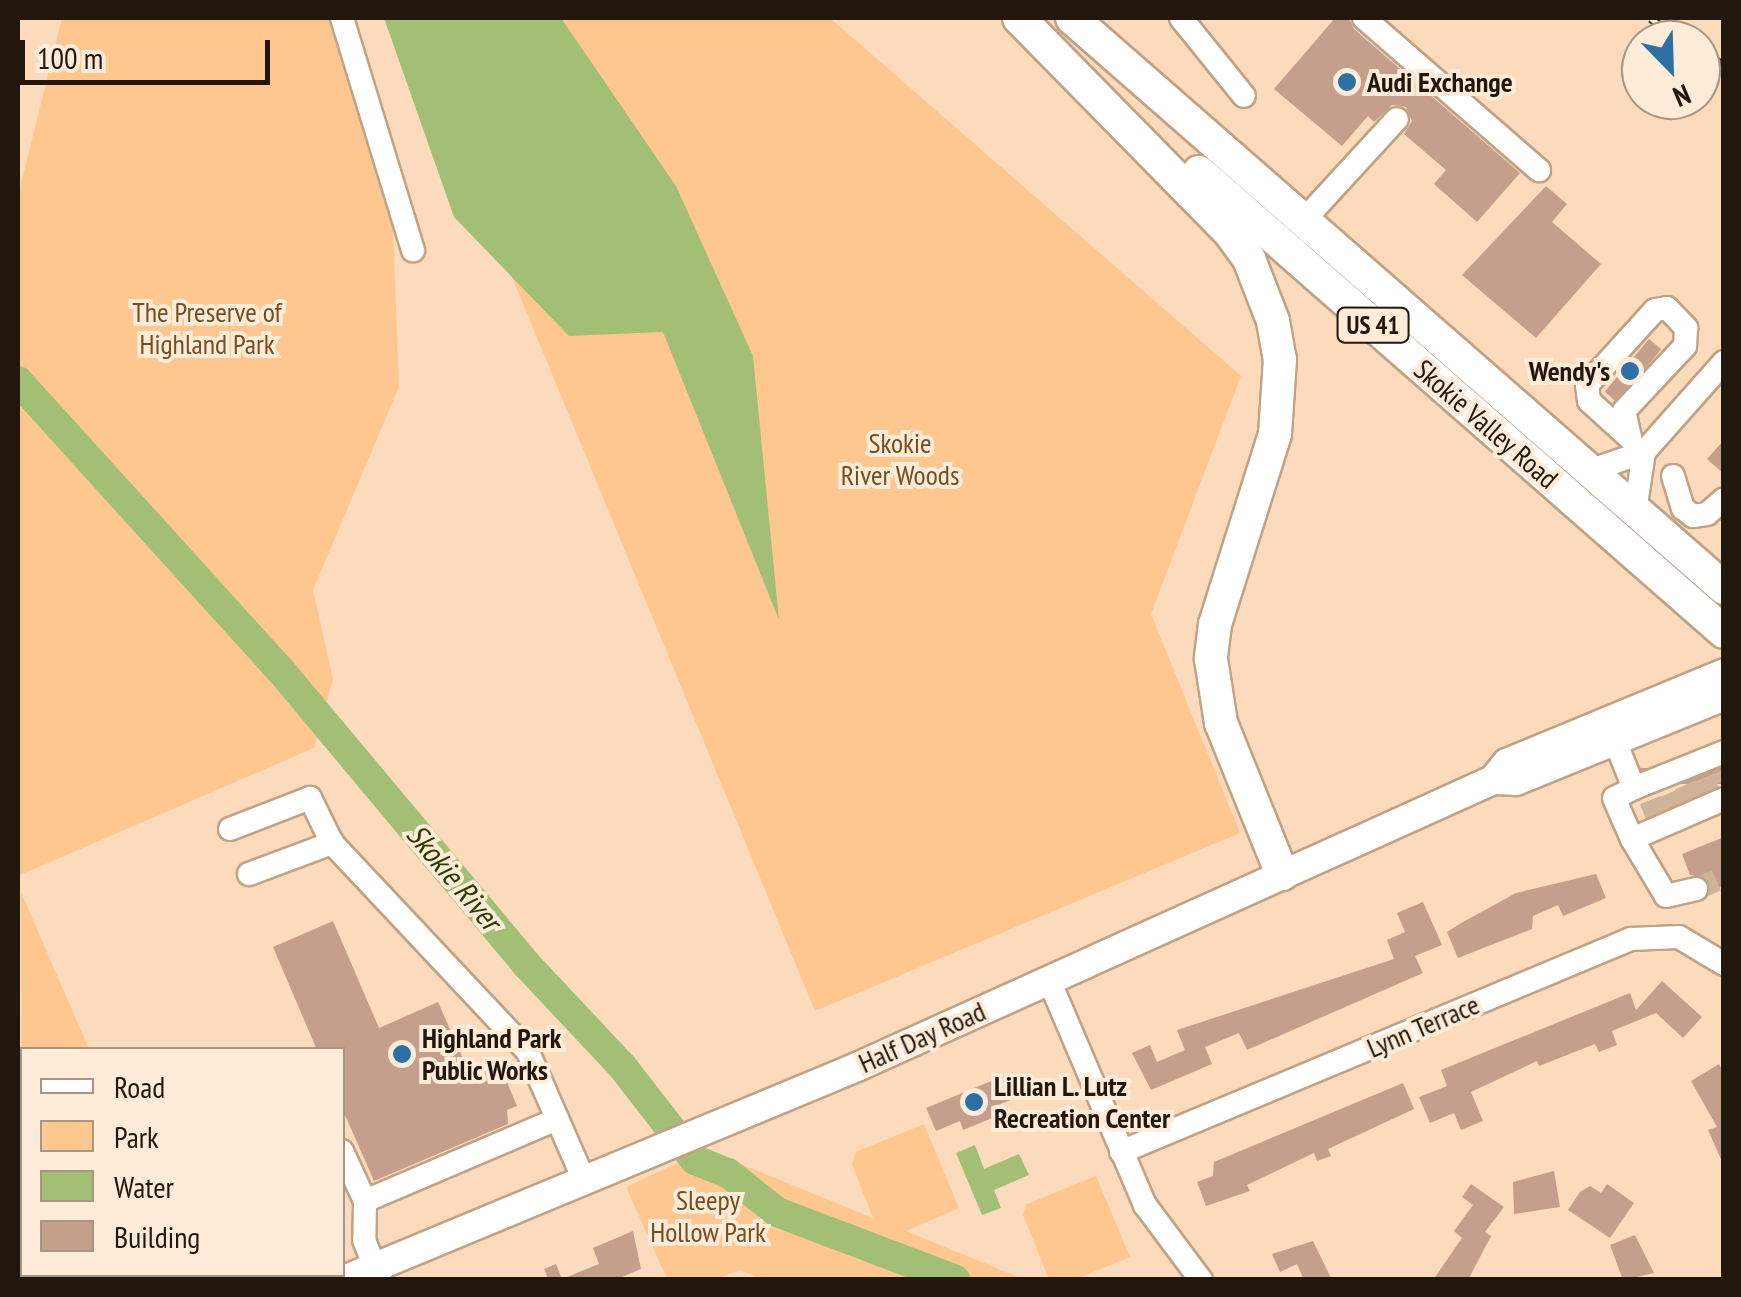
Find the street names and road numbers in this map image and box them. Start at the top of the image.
road number: US 41 [1336,305,1410,345]
street label: Skokie Valley Road [1407,352,1565,496]
street label: Lynn Terrace [1362,987,1484,1065]
street label: Half Day Road [853,994,991,1080]

